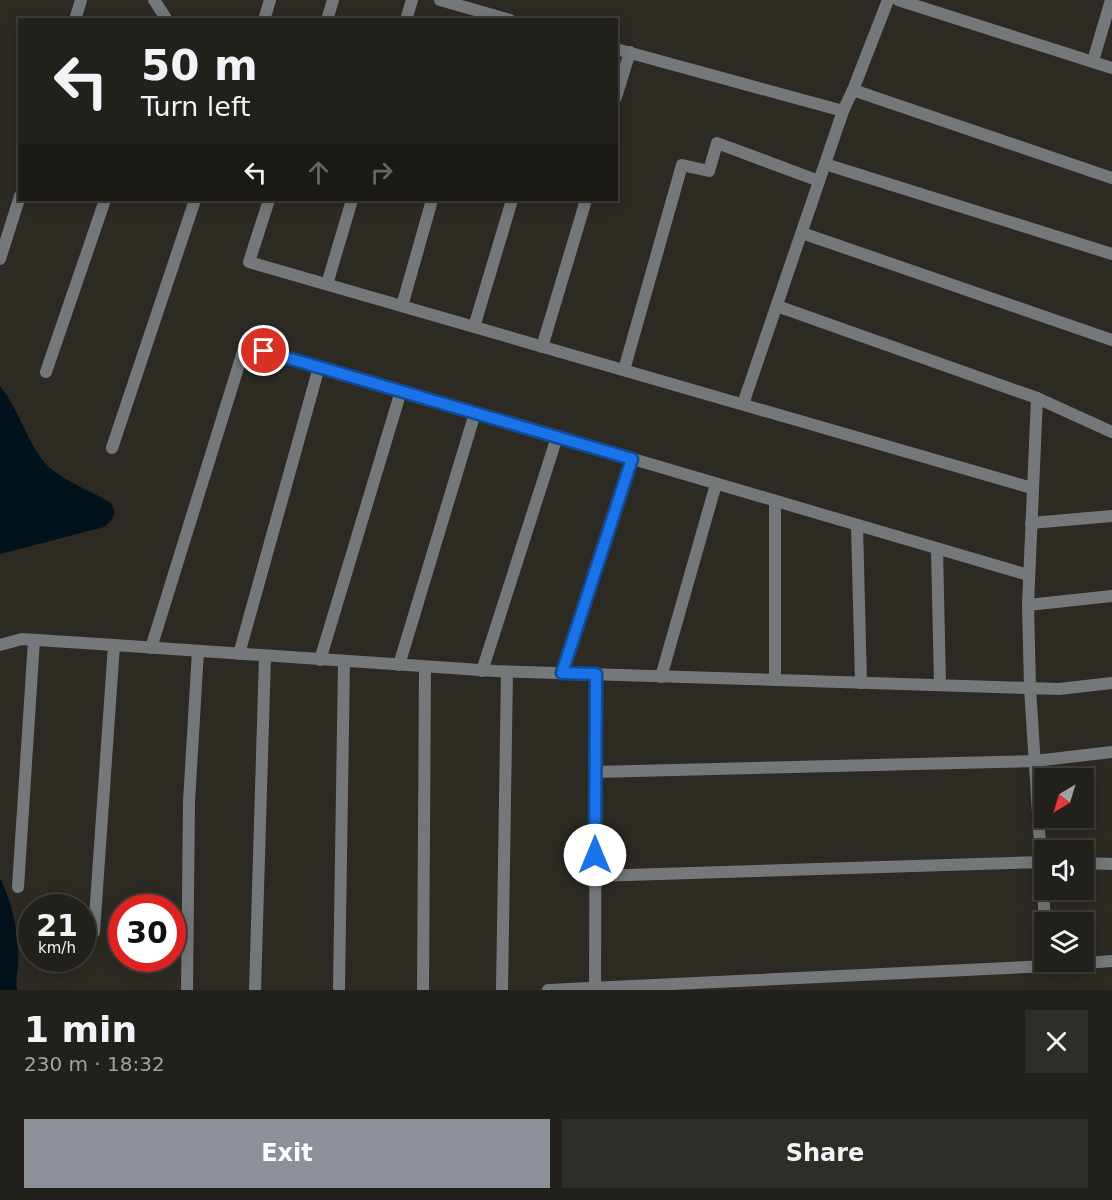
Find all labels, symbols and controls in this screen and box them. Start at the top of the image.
text: 50 m [141,41,258,90]
icon: left [42,42,120,120]
text: Turn left [141,91,251,122]
icon: left [239,156,272,189]
icon: ahead [302,156,335,189]
icon: right [365,156,398,189]
pin [238,325,289,376]
icon: arrive [247,334,280,367]
north arrow [1034,768,1094,828]
map controls [1034,768,1094,972]
position arrow [563,823,627,887]
button: sound [1034,840,1094,900]
speed limit sign: 30 [108,894,186,972]
text: 21 [36,908,78,943]
button: layers [1034,912,1094,972]
text: km/h [38,939,76,957]
text: 1 min [24,1009,137,1050]
button: close [1025,1010,1088,1073]
text: 230 m · 18:32 [24,1052,165,1076]
button: Exit [24,1119,550,1188]
button: Share [562,1119,1088,1188]

